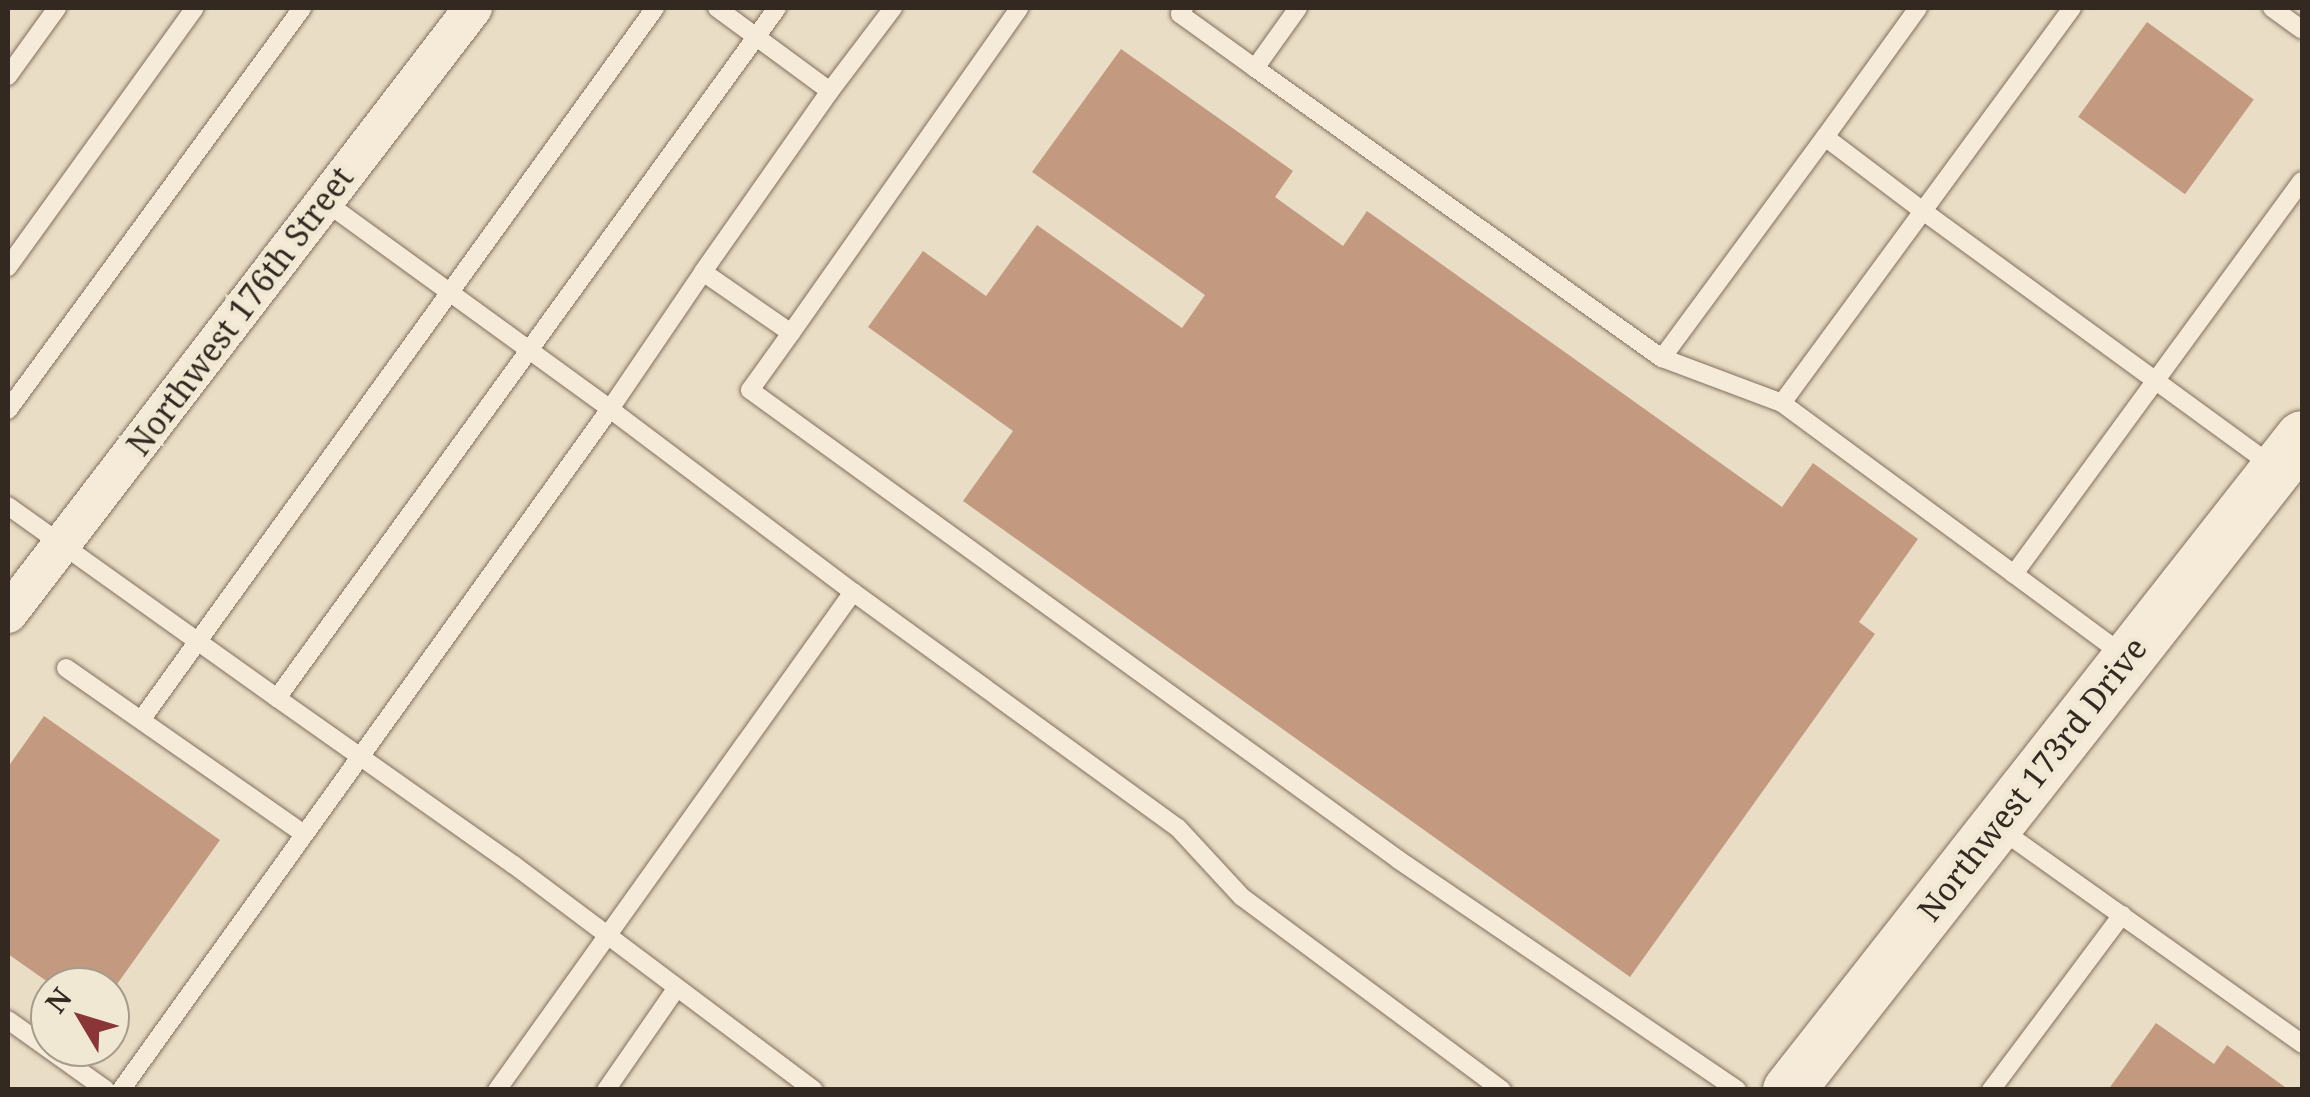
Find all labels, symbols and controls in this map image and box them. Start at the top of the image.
street label: Northwest 176th Street [119,159,361,463]
street label: Northwest 173rd Drive [1909,630,2155,928]
north arrow [30,967,130,1067]
text: N [36,979,80,1020]

